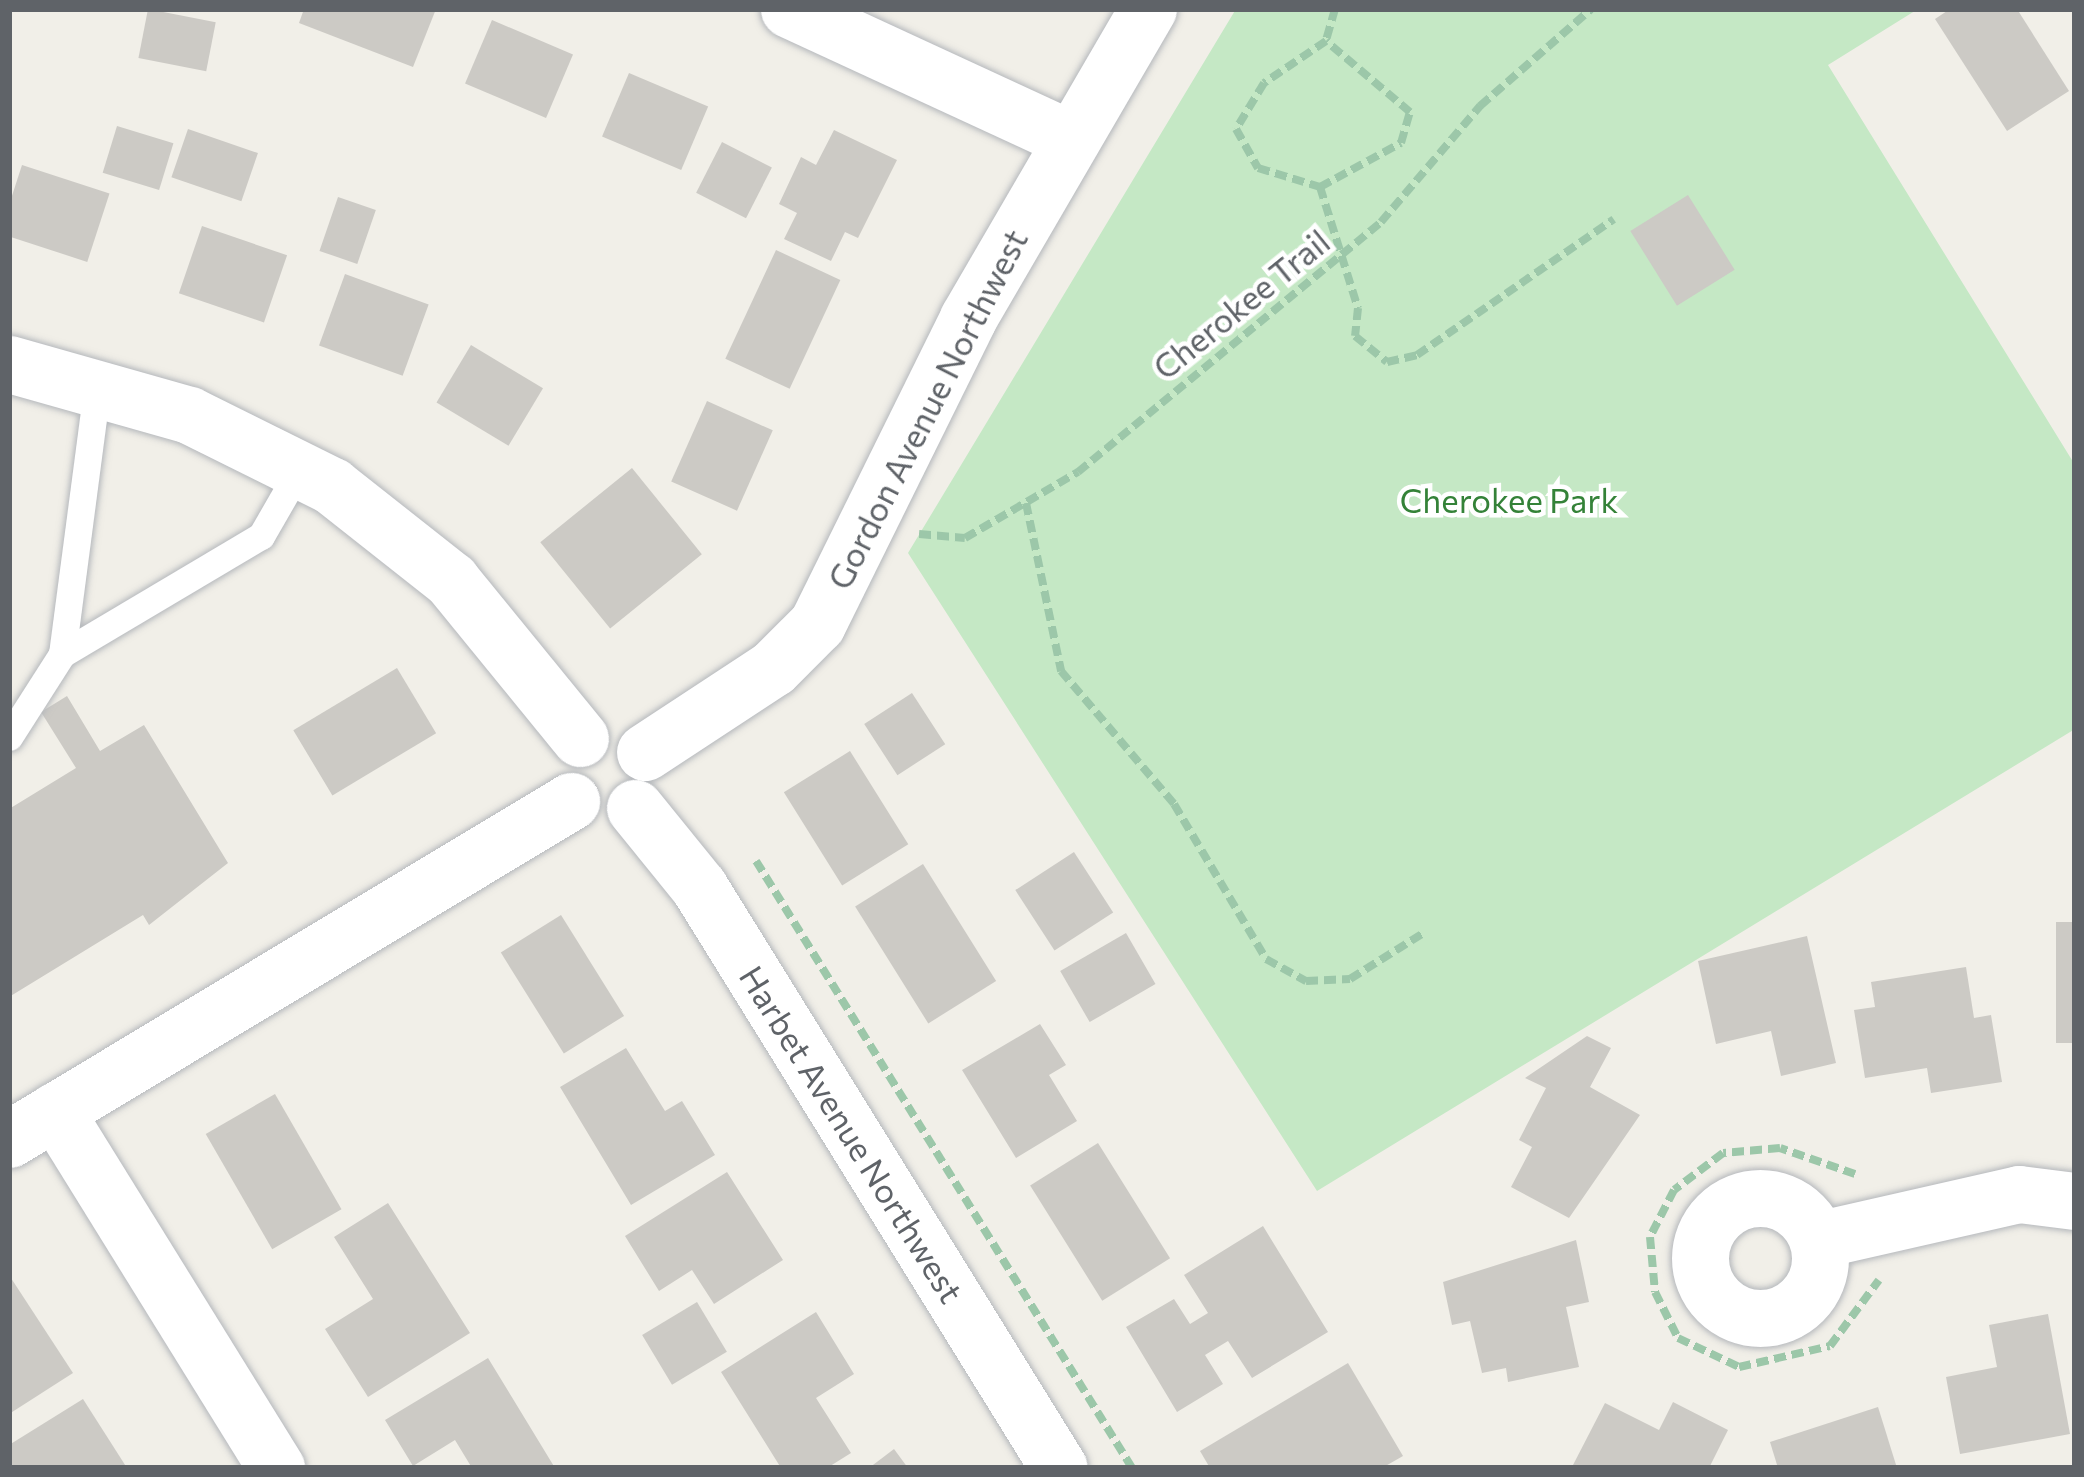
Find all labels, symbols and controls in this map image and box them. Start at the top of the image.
street label: Cherokee Trail [1145,221,1337,387]
street label: Gordon Avenue Northwest [819,223,1035,595]
park label: Cherokee Park [1400,480,1618,520]
street label: Harbet Avenue Northwest [732,958,972,1310]

